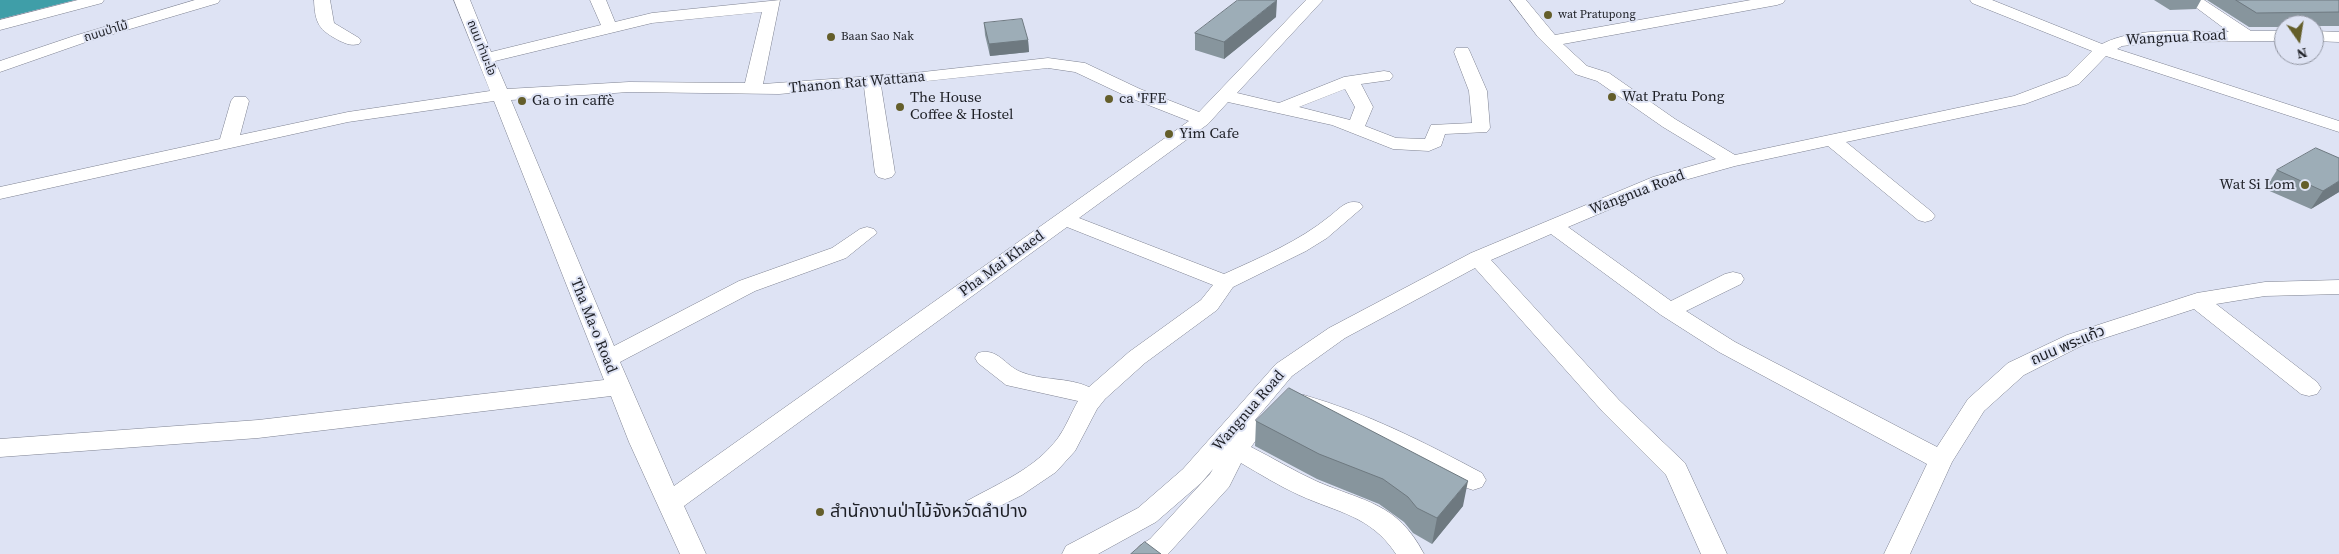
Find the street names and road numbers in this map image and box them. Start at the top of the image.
street label: ถนน ท่ามะโอ [463,18,499,78]
street label: ถนนป่าไม้ [82,19,130,45]
street label: Wangnua Road [2125,26,2227,50]
street label: Thanon Rat Wattana [788,68,926,98]
street label: Wangnua Road [1587,167,1687,219]
street label: Pha Mai Khaed [956,227,1048,301]
street label: Tha Ma-o Road [566,276,620,376]
street label: ถนน พระแก้ว [2028,322,2108,370]
street label: Wangnua Road [1209,367,1289,455]

